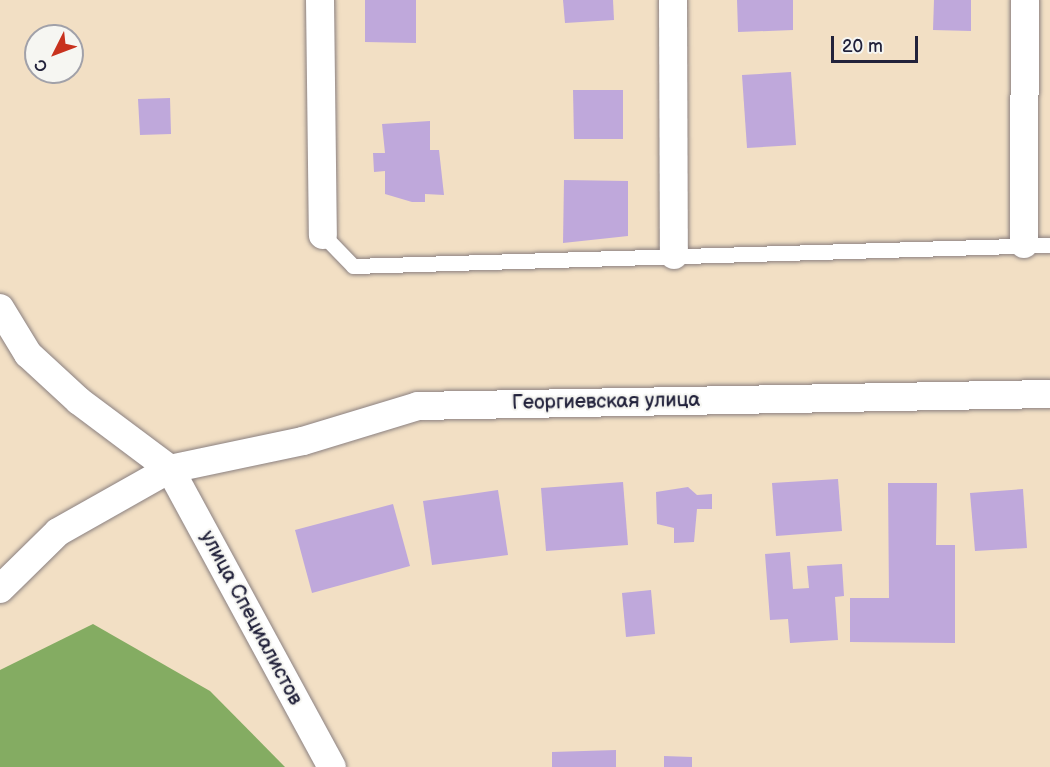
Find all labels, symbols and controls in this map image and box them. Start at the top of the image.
north arrow [24,24,84,84]
scale bar [834,24,921,62]
text: 20 m [842,36,883,57]
text: С [31,55,53,76]
street label: Георгиевская улица [512,388,700,416]
street label: улица Специалистов [195,527,307,709]

